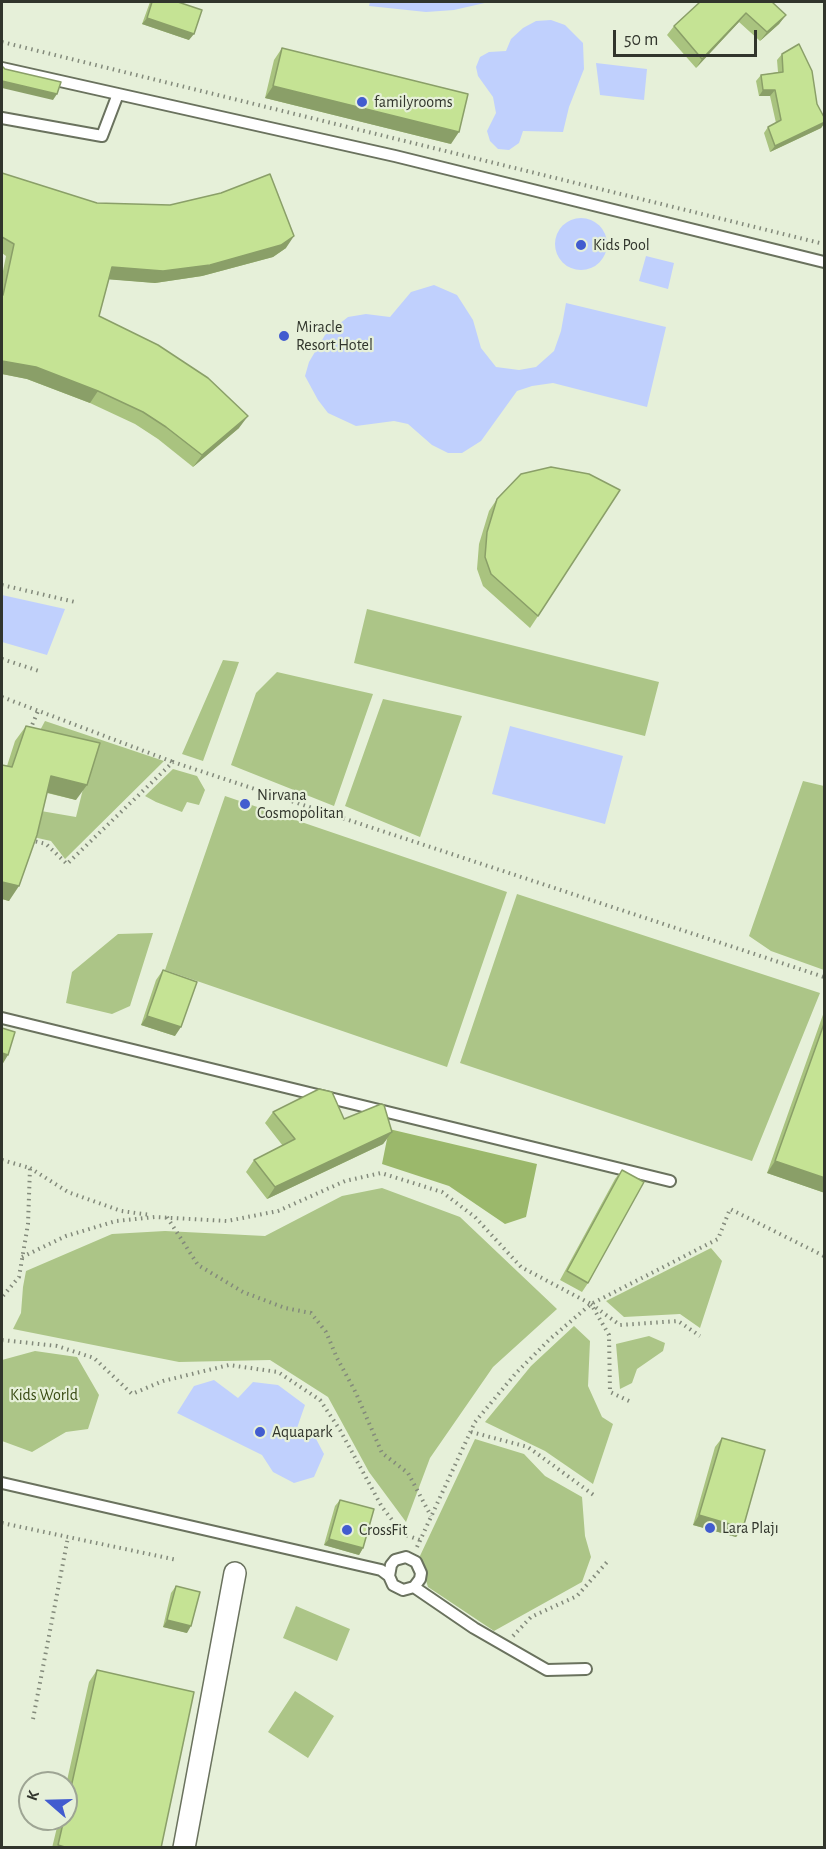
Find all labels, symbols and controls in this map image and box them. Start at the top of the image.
scale bar [616,18,760,56]
text: 50 m [624,31,658,49]
place label: familyrooms [374,92,453,112]
marker: familyrooms [355,95,369,109]
place label: Kids Pool [593,235,650,255]
marker: Kids Pool [574,238,588,252]
place label: Miracle Resort Hotel [296,317,373,355]
marker: Miracle Resort Hotel [277,329,291,343]
place label: Nirvana Cosmopolitan [257,785,344,823]
marker: Nirvana Cosmopolitan [238,797,252,811]
park label: Kids World [10,1385,78,1405]
place label: Aquapark [272,1422,333,1442]
marker: Aquapark [253,1425,267,1439]
place label: Lara Plajı [722,1518,779,1538]
place label: CrossFit [359,1520,407,1540]
marker: Lara Plajı [703,1521,717,1535]
marker: CrossFit [340,1523,354,1537]
north arrow [18,1771,78,1831]
text: K [24,1788,42,1803]

